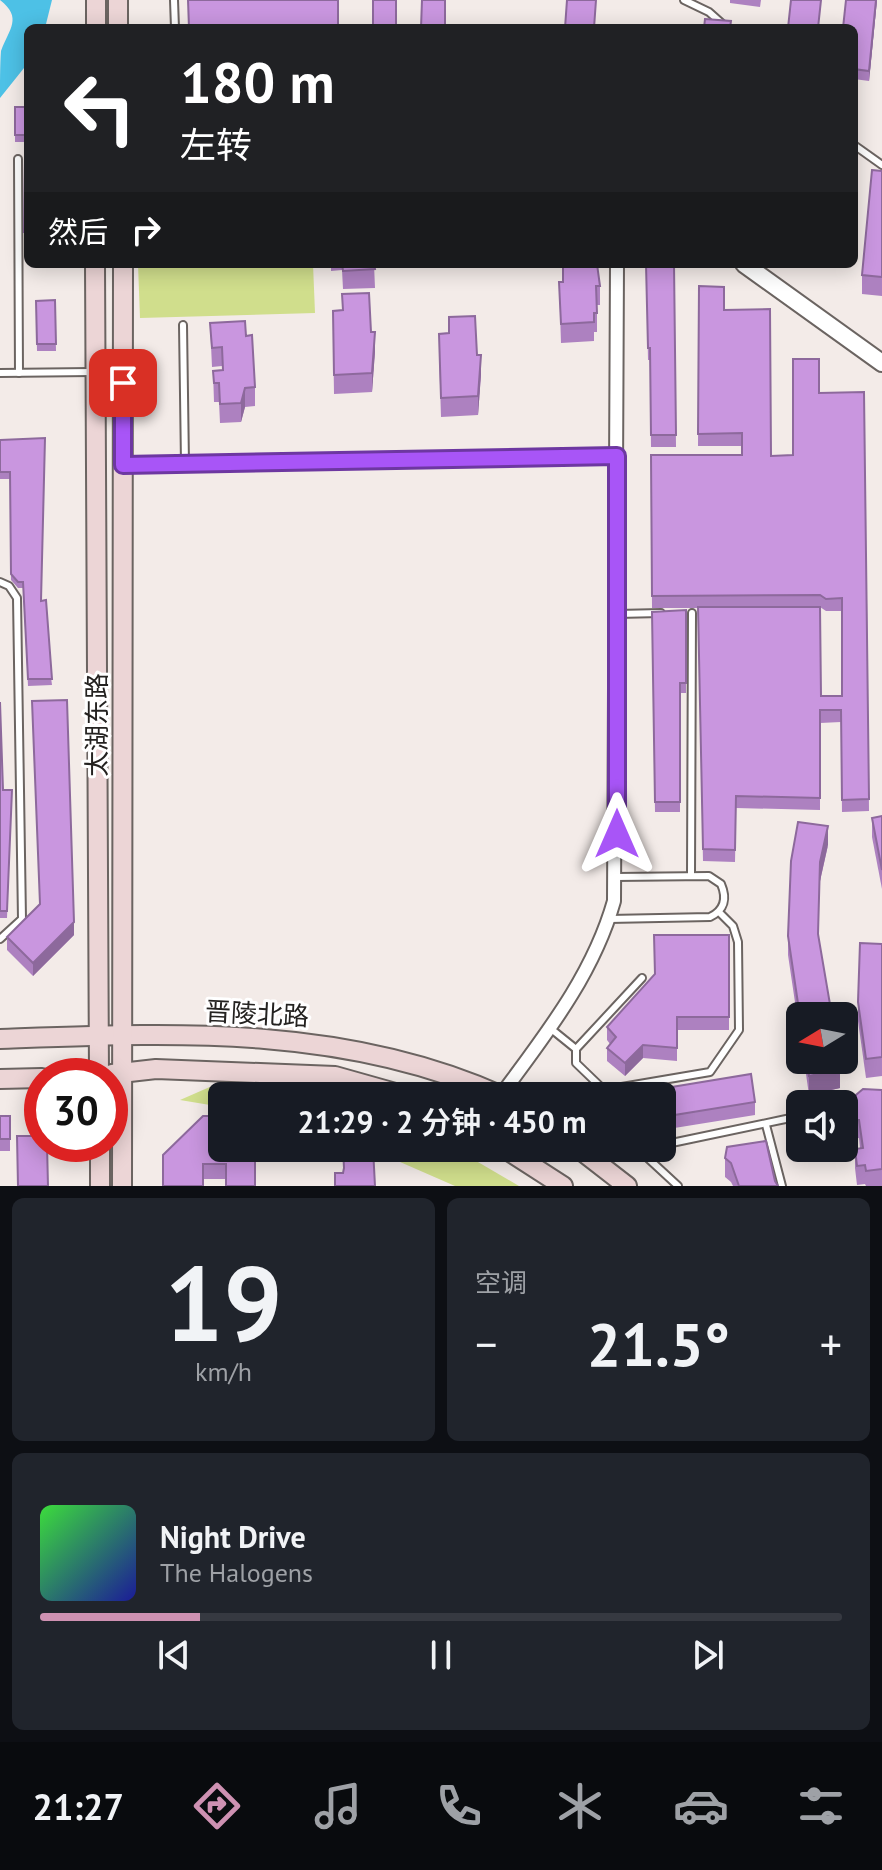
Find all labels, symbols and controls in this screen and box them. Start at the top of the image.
text: 180 m [180,46,335,118]
icon: left [48,56,152,160]
text: 左转 [180,121,252,168]
icon: right [124,208,168,252]
text: 然后 [48,212,108,251]
pin [89,349,157,417]
icon: arrive [101,361,145,405]
street label: 太湖东路 [80,673,113,777]
position arrow [575,792,659,876]
street label: 晋陵北路 [204,994,310,1033]
north arrow [786,1002,858,1074]
map controls [786,1002,858,1162]
speed limit sign: 30 [24,1058,128,1162]
button: sound [786,1090,858,1162]
text: 21:29 · 2 分钟 · 450 m [297,1102,587,1141]
text: 19 [165,1235,282,1370]
text: 空调 [475,1266,527,1299]
text: 21.5° [587,1305,730,1383]
text: − [475,1315,497,1372]
text: + [820,1315,842,1372]
text: km/h [195,1355,252,1388]
text: Night Drive [160,1517,306,1556]
text: The Halogens [160,1556,313,1589]
icon: previous [152,1633,196,1677]
icon: pause [419,1633,463,1677]
icon: next [686,1633,730,1677]
icon: directions [189,1778,245,1834]
icon: music [310,1778,366,1834]
icon: phone [431,1778,487,1834]
icon: climate [552,1778,608,1834]
icon: car [673,1778,729,1834]
icon: filters [793,1778,849,1834]
text: 21:27 [32,1783,124,1830]

